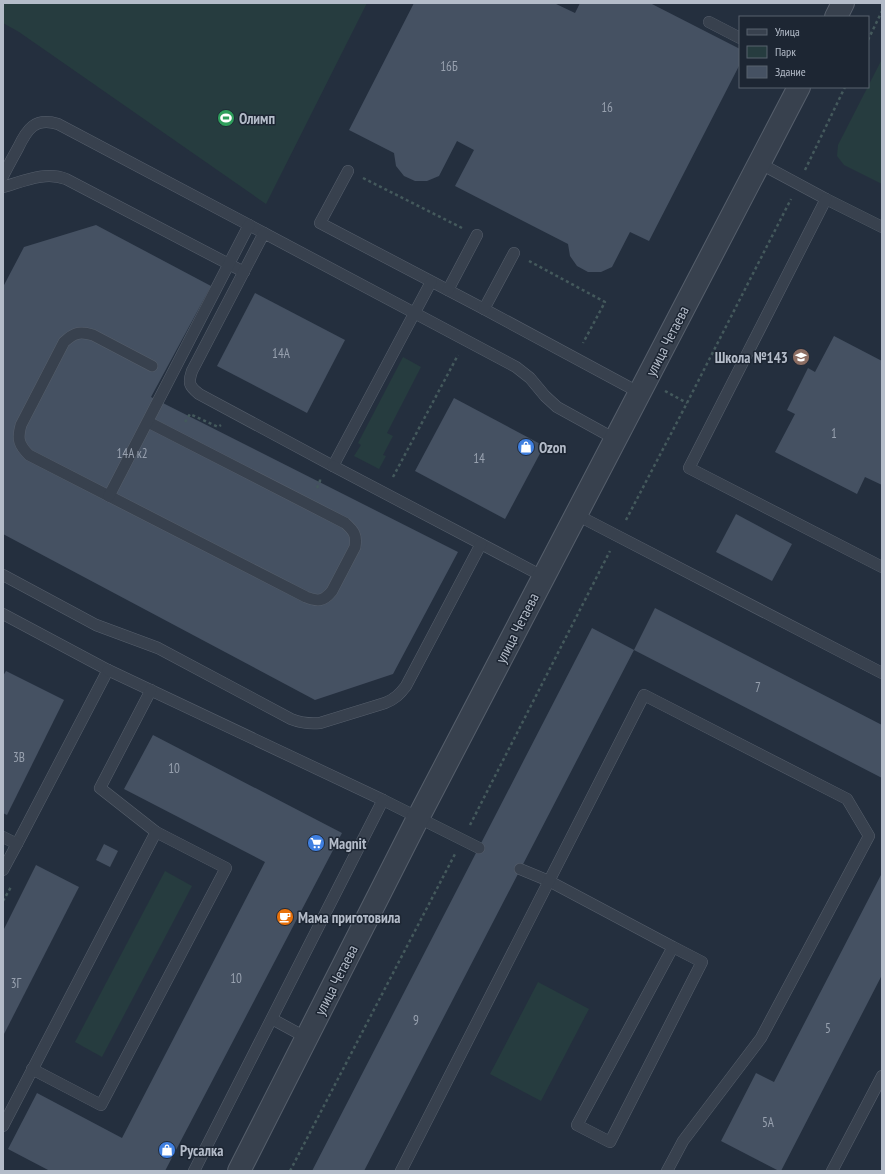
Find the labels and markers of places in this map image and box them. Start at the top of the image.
sports icon: Олимп [216,108,236,128]
place label: Олимп [239,109,275,128]
school or university icon: Школа №143 [791,347,811,367]
place label: Школа №143 [715,348,788,367]
shop icon: Ozon [516,437,536,457]
place label: Ozon [539,438,566,457]
supermarket icon: Magnit [306,833,326,853]
place label: Magnit [329,834,367,853]
cafe icon: Мама приготовила [275,907,295,927]
place label: Мама приготовила [298,908,400,927]
shop icon: Русалка [157,1140,177,1160]
place label: Русалка [180,1141,223,1160]

